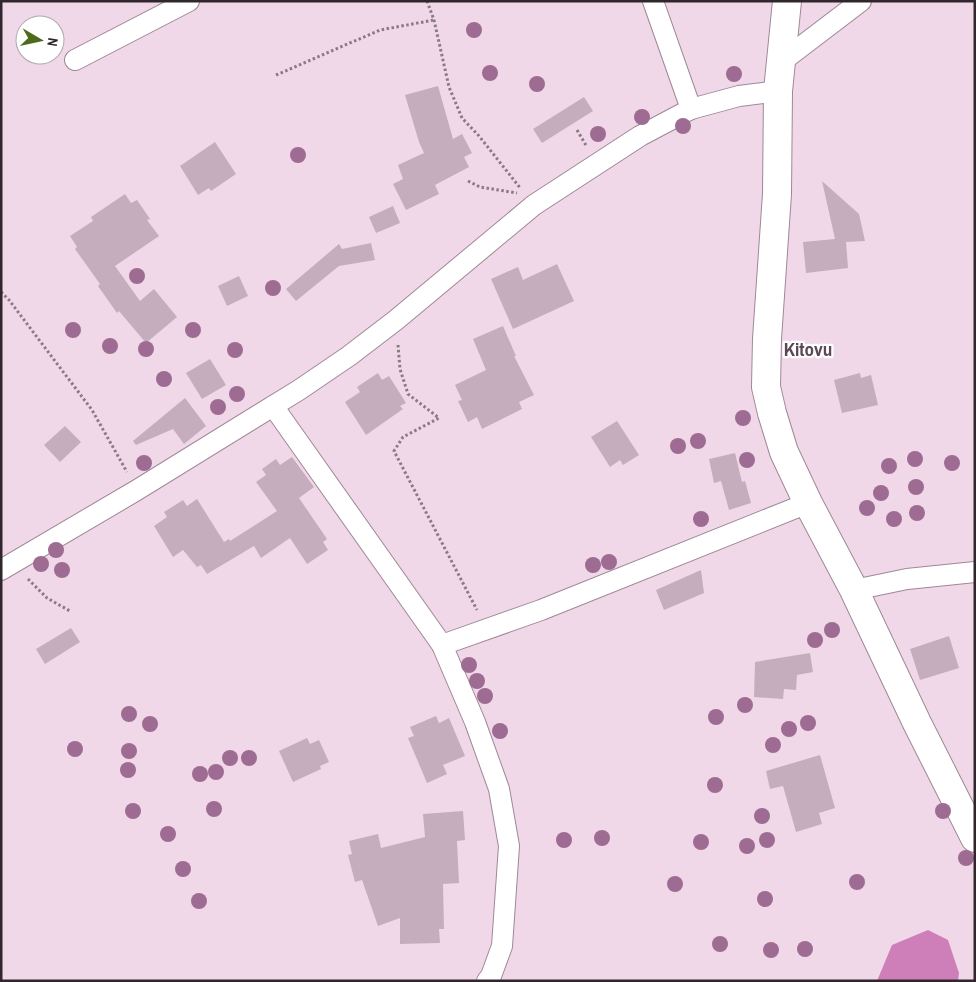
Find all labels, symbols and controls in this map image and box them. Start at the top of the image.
north arrow [15,15,65,65]
text: N [43,37,62,48]
district label: Kitovu [784,336,832,362]

